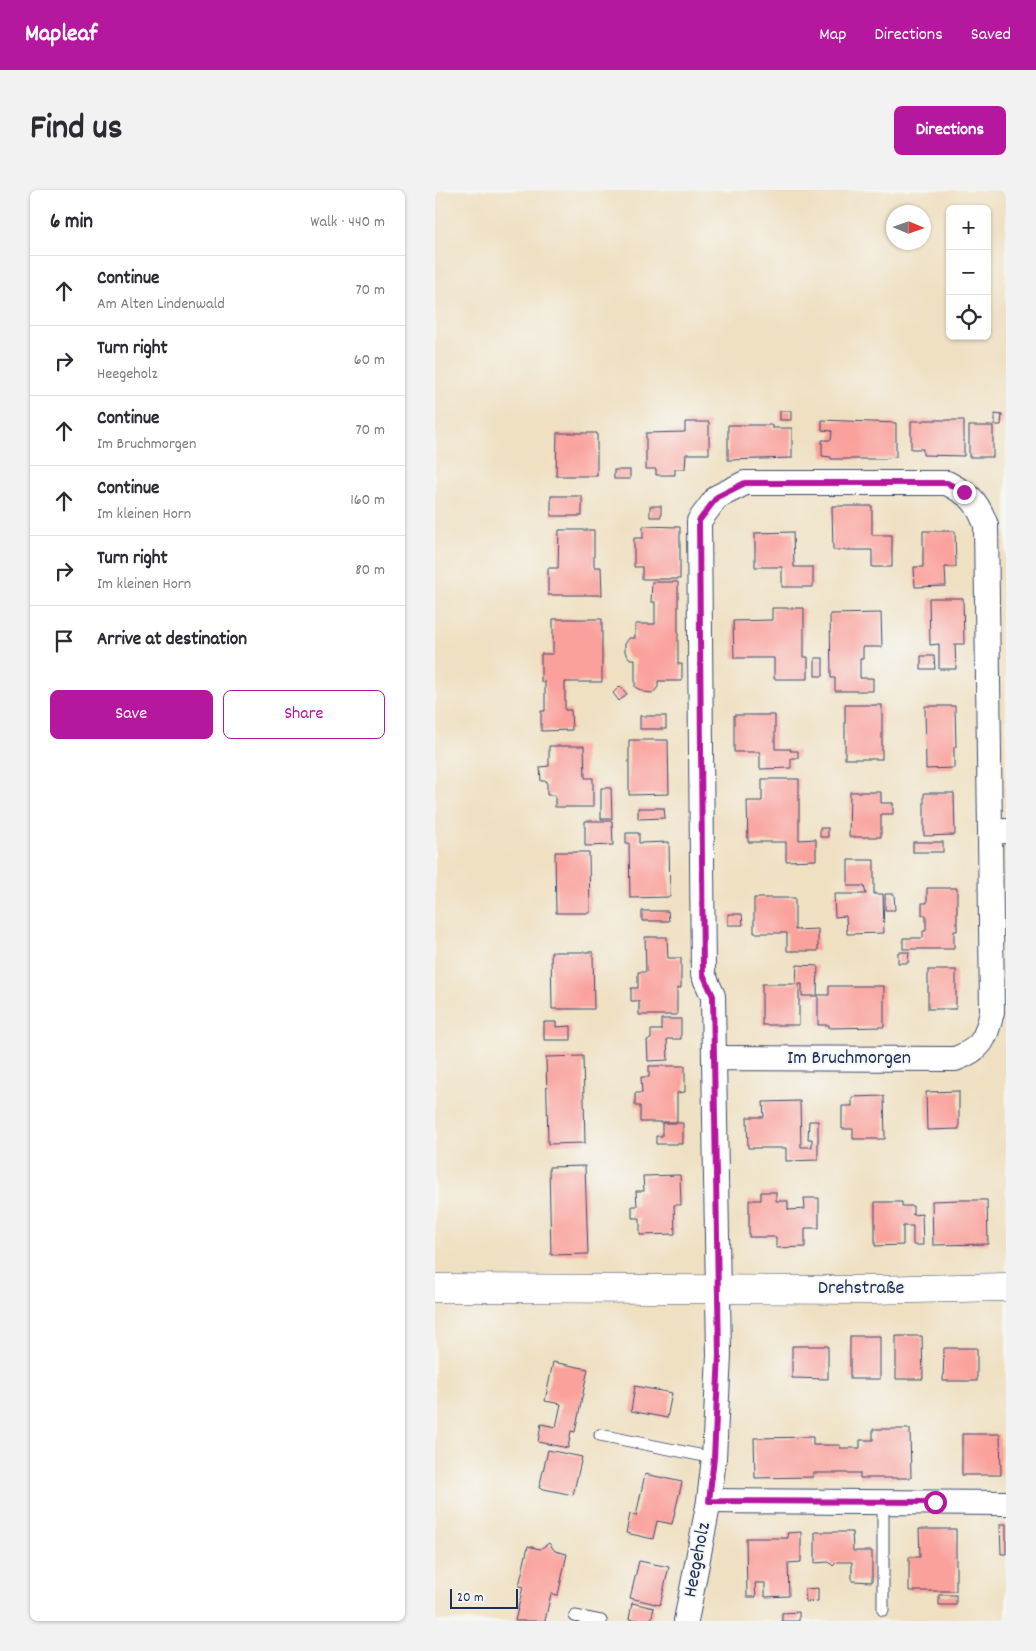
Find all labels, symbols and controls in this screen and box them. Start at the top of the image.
text: Mapleaf [25,18,97,52]
text: Map [819,23,846,48]
text: Directions [874,23,943,48]
text: Saved [971,23,1011,48]
text: Find us [30,105,122,155]
button: Directions [894,106,1006,155]
north arrow [886,205,931,250]
map controls [946,205,991,340]
button: + [946,205,991,250]
text: 6 min [50,208,93,238]
text: Walk · 440 m [310,211,385,234]
button: − [946,250,991,295]
text: Continue [97,266,159,293]
icon: ahead [50,277,78,305]
text: 70 m [355,279,385,302]
text: Am Alten Lindenwald [97,293,225,316]
button: locate [946,295,991,340]
text: Turn right [97,336,168,363]
icon: right [50,347,78,375]
text: 60 m [354,349,385,372]
text: Heegeholz [97,363,158,386]
text: Continue [97,406,159,433]
icon: ahead [50,417,78,445]
text: 70 m [355,419,385,442]
text: Im Bruchmorgen [97,433,196,456]
text: Continue [97,476,159,503]
route end [953,481,976,504]
icon: ahead [50,487,78,515]
text: 160 m [350,489,385,512]
text: Im kleinen Horn [97,503,191,526]
text: Turn right [97,546,168,573]
icon: right [50,557,78,585]
text: 80 m [355,559,385,582]
text: Im kleinen Horn [97,573,191,596]
icon: arrive [50,627,78,655]
text: Arrive at destination [97,627,247,654]
button: Save [50,690,213,739]
button: Share [223,690,385,739]
street label: Im Bruchmorgen [787,1045,911,1073]
street label: Drehstraße [818,1275,904,1303]
route start [924,1491,947,1514]
street label: Heegeholz [677,1520,719,1600]
scale bar [450,1586,517,1609]
text: 20 m [457,1588,484,1608]

